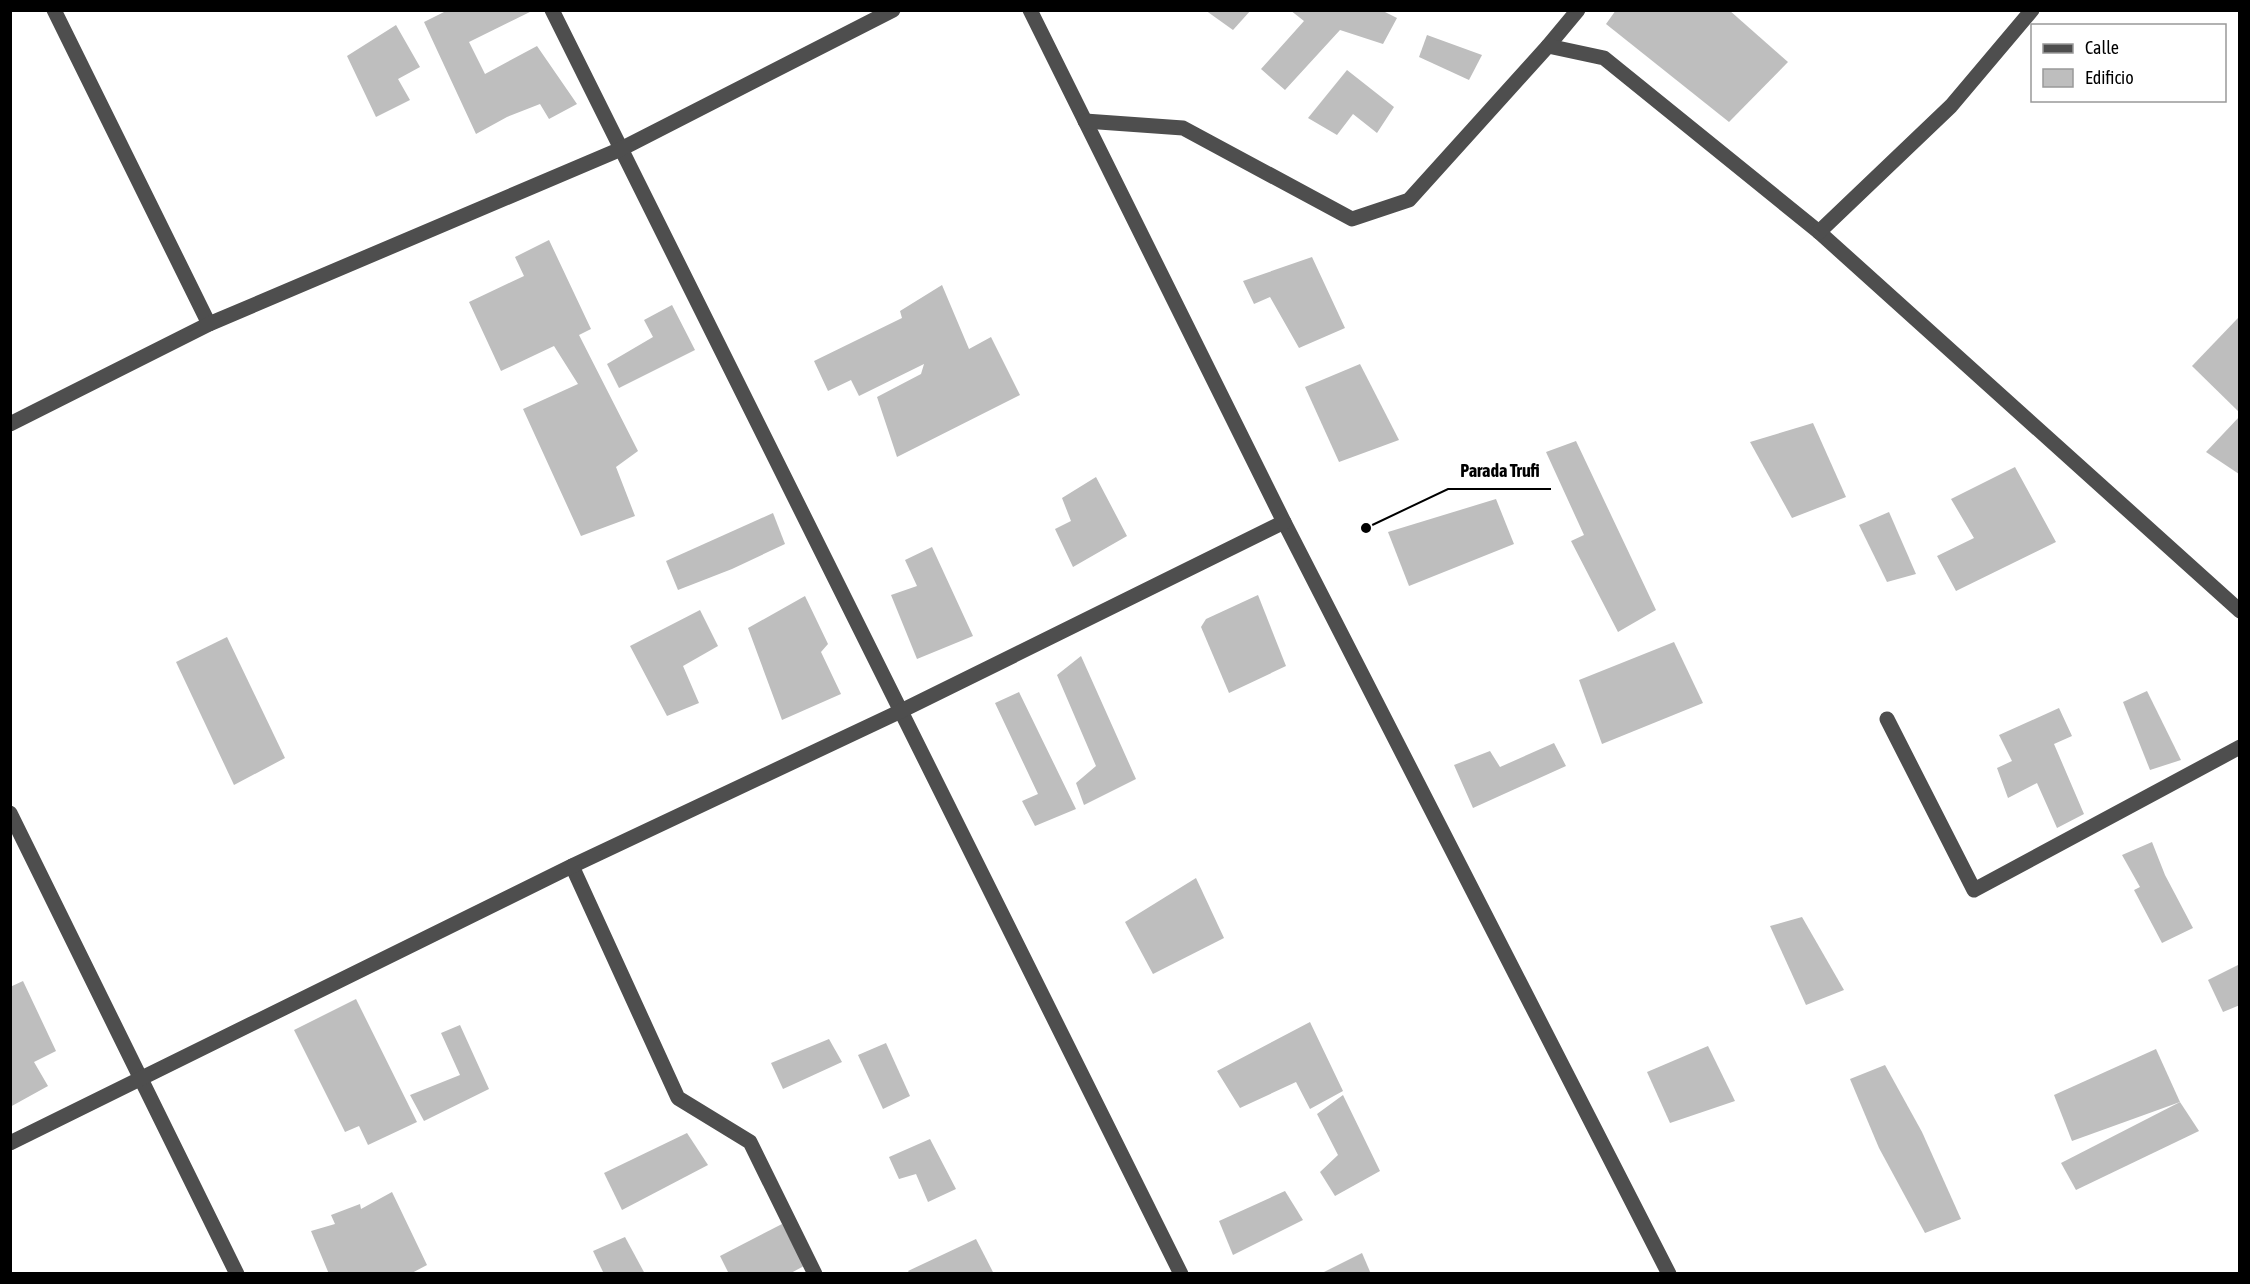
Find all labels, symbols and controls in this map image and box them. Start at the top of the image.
legend [2031,24,2226,102]
text: Calle [2085,37,2119,58]
text: Edificio [2085,67,2134,88]
callout: Parada Trufi [1448,453,1551,489]
text: Parada Trufi [1460,460,1540,481]

